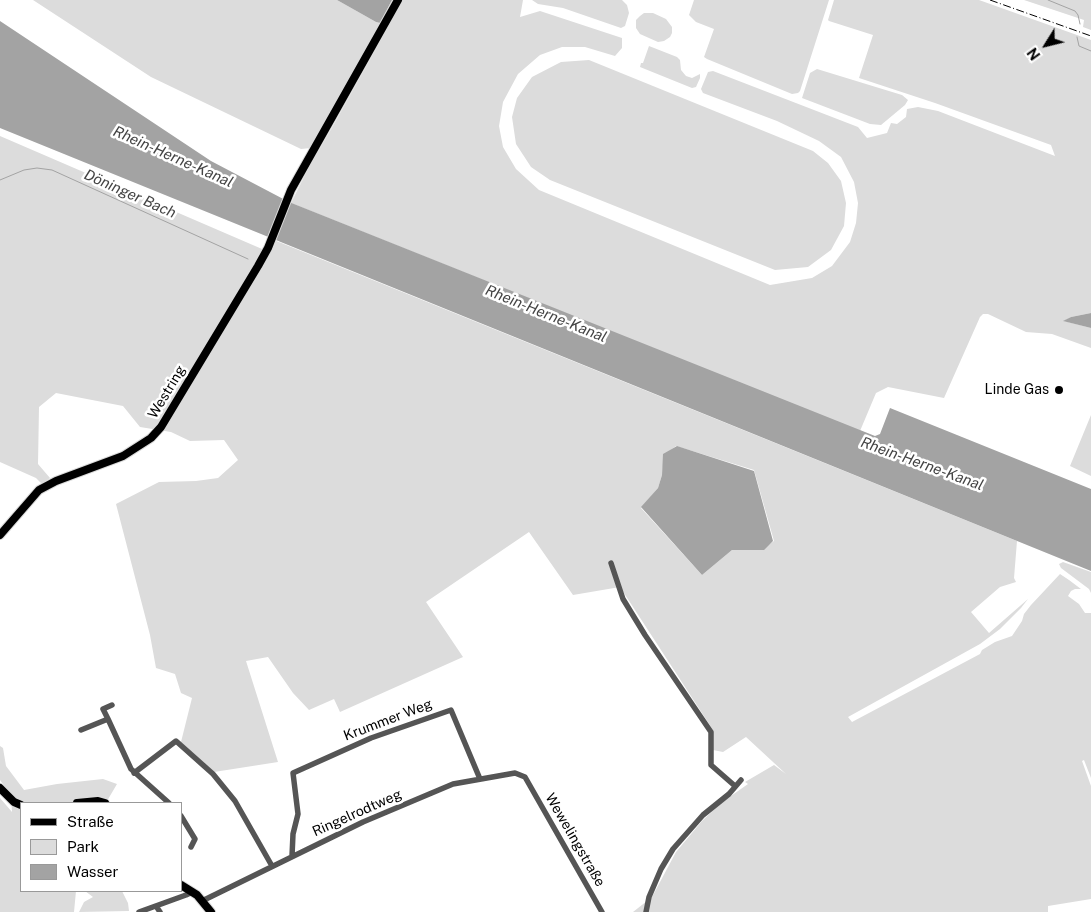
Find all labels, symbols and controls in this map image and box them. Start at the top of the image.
north arrow [1021,20,1071,70]
text: N [1024,45,1044,63]
water label: Rhein-Herne-Kanal [110,122,236,192]
water label: Döninger Bach [81,166,179,222]
water label: Rhein-Herne-Kanal [483,281,609,347]
street label: Westring [145,362,189,422]
place label: Linde Gas [985,382,1049,398]
marker: Linde Gas [1053,384,1065,396]
water label: Rhein-Herne-Kanal [858,433,986,495]
street label: Krummer Weg [341,695,435,745]
street label: Ringelrodtweg [310,786,404,840]
street label: Wewelingstraße [541,790,609,890]
legend [20,802,182,892]
text: Straße [67,813,114,830]
text: Park [67,838,99,855]
text: Wasser [67,863,118,880]

